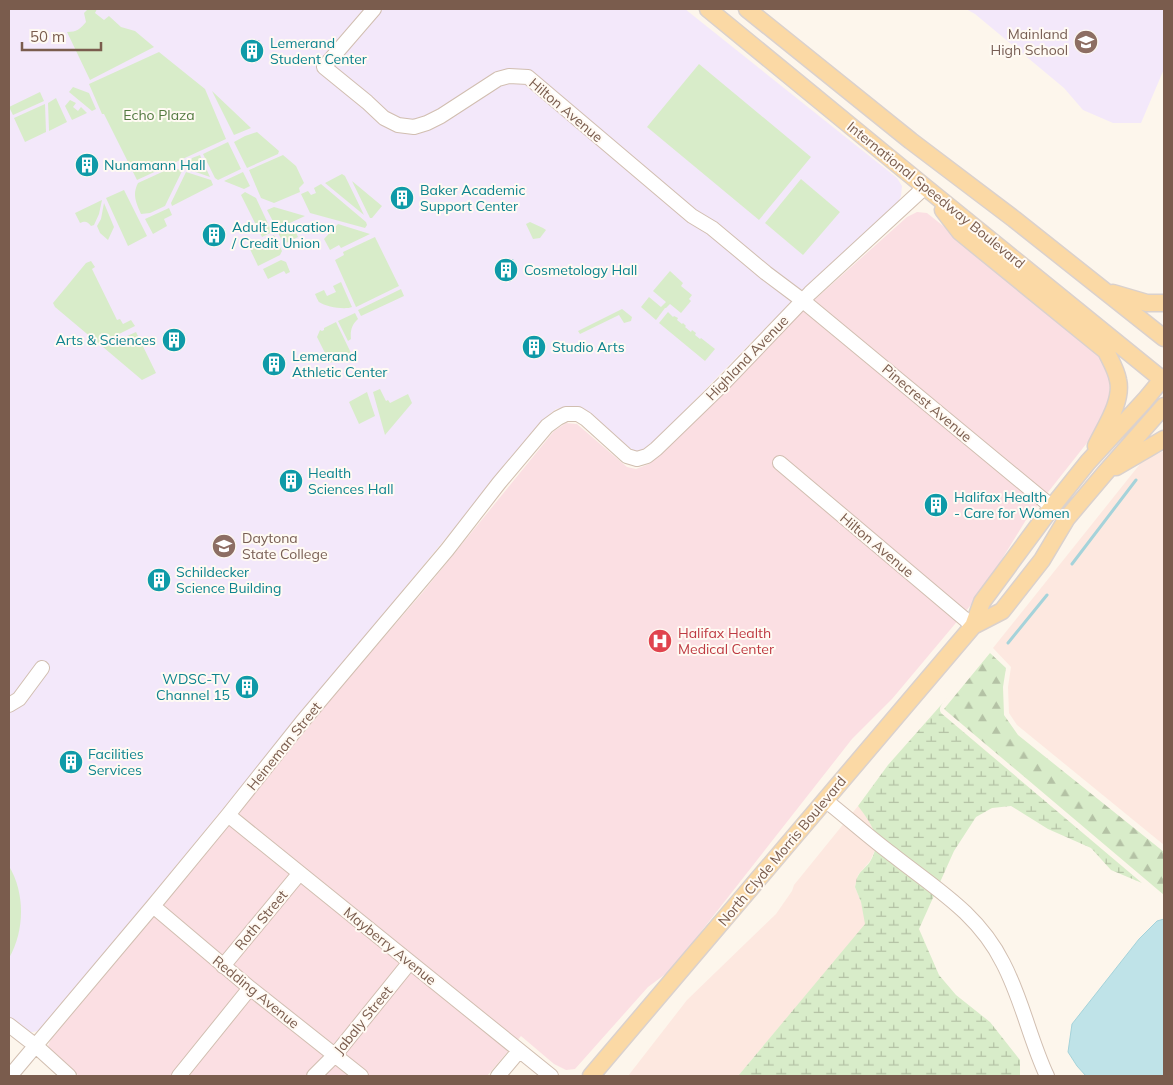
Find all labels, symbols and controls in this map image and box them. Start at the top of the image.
scale bar [22,20,101,52]
place label: Mainland High School [990,25,1068,59]
text: 50 m [30,27,65,46]
school or university icon: Mainland High School [1073,29,1099,55]
place label: Lemerand Student Center [270,34,368,68]
building icon: Lemerand Student Center [239,38,265,64]
street label: Hilton Avenue [525,74,607,146]
park label: Echo Plaza [123,106,195,124]
street label: International Speedway Boulevard [843,118,1029,272]
building icon: Nunamann Hall [74,152,100,178]
place label: Nunamann Hall [104,156,206,174]
place label: Baker Academic Support Center [420,181,525,215]
building icon: Baker Academic Support Center [389,185,415,211]
place label: Adult Education / Credit Union [231,218,335,252]
building icon: Adult Education / Credit Union [201,222,227,248]
building icon: Cosmetology Hall [493,257,519,283]
place label: Cosmetology Hall [524,261,637,279]
street label: Highland Avenue [702,312,792,404]
building icon: Arts & Sciences [161,327,187,353]
place label: Arts & Sciences [56,331,156,349]
building icon: Studio Arts [521,334,547,360]
place label: Studio Arts [552,338,625,356]
place label: Lemerand Athletic Center [292,347,388,381]
building icon: Lemerand Athletic Center [261,351,287,377]
street label: Pinecrest Avenue [878,360,976,446]
place label: Health Sciences Hall [308,464,394,498]
building icon: Health Sciences Hall [278,468,304,494]
place label: Halifax Health - Care for Women [954,488,1070,522]
building icon: Halifax Health - Care for Women [923,492,949,518]
street label: Hilton Avenue [836,509,918,581]
place label: Daytona State College [242,529,328,563]
school or university icon: Daytona State College [211,533,237,559]
place label: Schildecker Science Building [176,563,282,597]
building icon: Schildecker Science Building [146,567,172,593]
place label: Halifax Health Medical Center [678,624,775,658]
hospital icon: Halifax Health Medical Center [647,628,673,654]
place label: WDSC-TV Channel 15 [156,670,230,704]
building icon: WDSC-TV Channel 15 [234,674,260,700]
street label: Heineman Street [243,698,325,794]
place label: Facilities Services [88,745,144,779]
building icon: Facilities Services [58,749,84,775]
street label: North Clyde Morris Boulevard [714,772,850,930]
street label: Roth Street [231,886,291,954]
street label: Mayberry Avenue [340,903,440,989]
street label: Redding Avenue [209,952,303,1032]
street label: Jabaly Street [330,982,396,1058]

